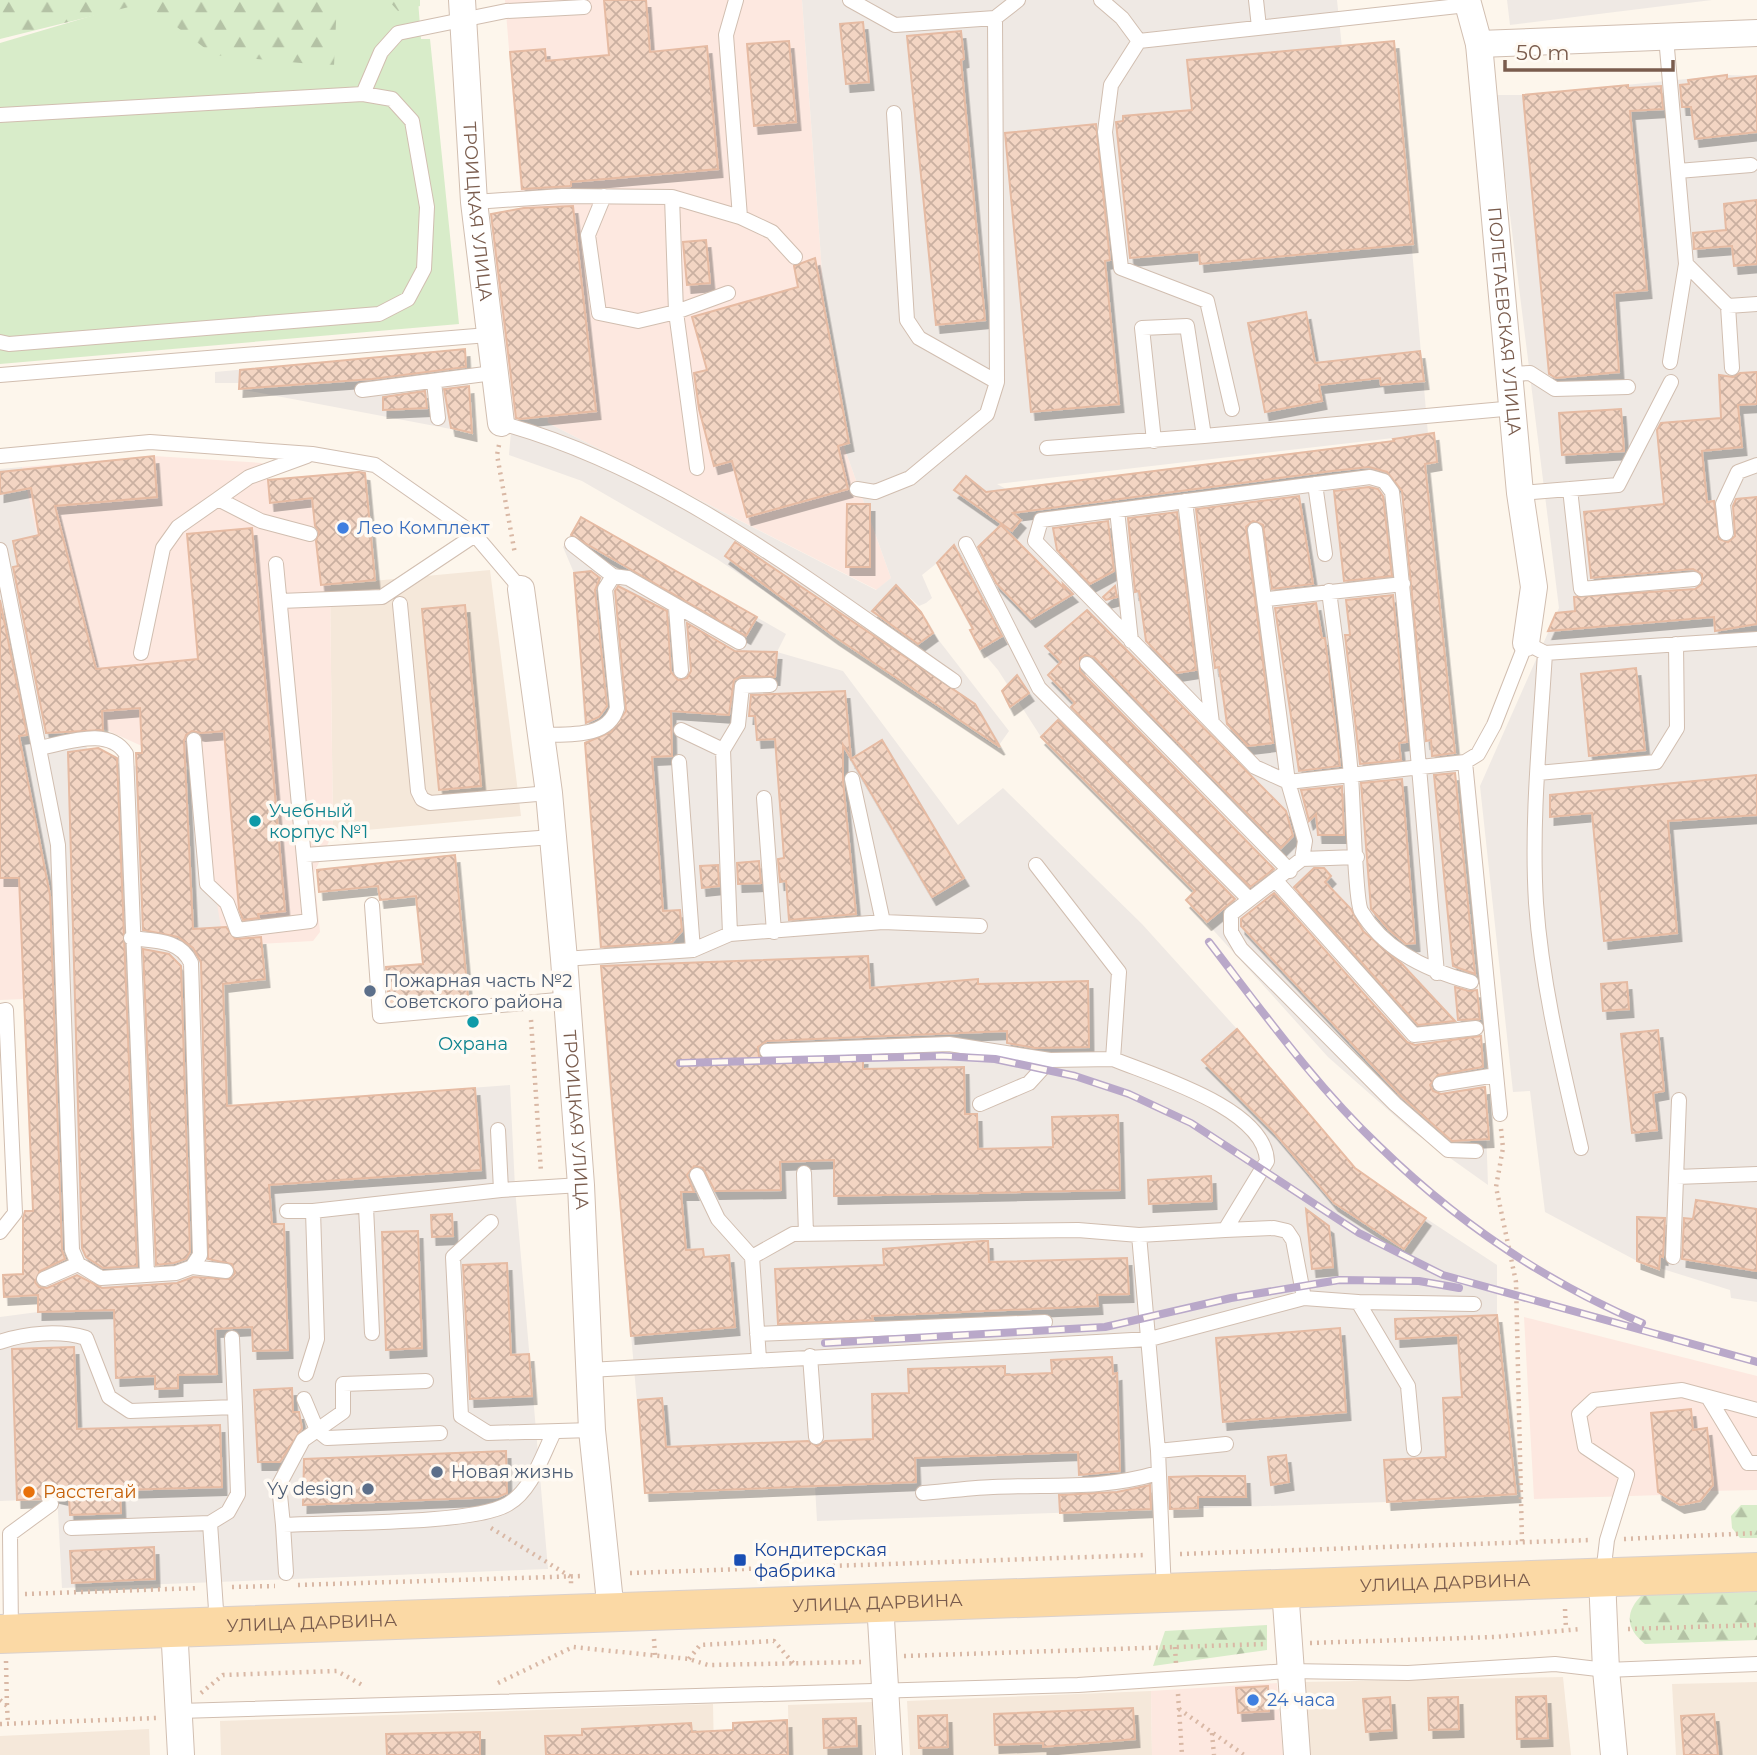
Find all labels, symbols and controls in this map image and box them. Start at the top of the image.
scale bar [1505,28,1673,72]
text: 50 m [1516,40,1570,65]
street label: ТРОИЦКАЯ УЛИЦА [458,121,497,303]
street label: ПОЛЕТАЕВСКАЯ УЛИЦА [1483,206,1526,437]
place label: Лео Комплект [357,517,490,539]
marker: Лео Комплект [335,520,351,536]
place label: Учебный корпус №1 [269,800,368,843]
marker: Учебный корпус №1 [247,813,263,829]
place label: Пожарная часть №2 Советского района [384,970,573,1013]
marker: Пожарная часть №2 Советского района [362,983,378,999]
marker: Охрана [465,1014,481,1030]
street label: ТРОИЦКАЯ УЛИЦА [558,1029,593,1211]
place label: Охрана [438,1033,508,1055]
place label: Новая жизнь [451,1461,573,1483]
marker: Новая жизнь [429,1464,445,1480]
place label: Yy design [267,1478,354,1500]
place label: Расстегай [43,1481,137,1503]
marker: Yy design [360,1481,376,1497]
marker: Расстегай [21,1484,37,1500]
place label: Кондитерская фабрика [754,1539,887,1582]
marker: Кондитерская фабрика [732,1552,748,1568]
street label: УЛИЦА ДАРВИНА [1359,1569,1531,1597]
street label: УЛИЦА ДАРВИНА [792,1589,964,1617]
street label: УЛИЦА ДАРВИНА [226,1609,398,1637]
place label: 24 часа [1267,1689,1335,1711]
marker: 24 часа [1245,1692,1261,1708]

